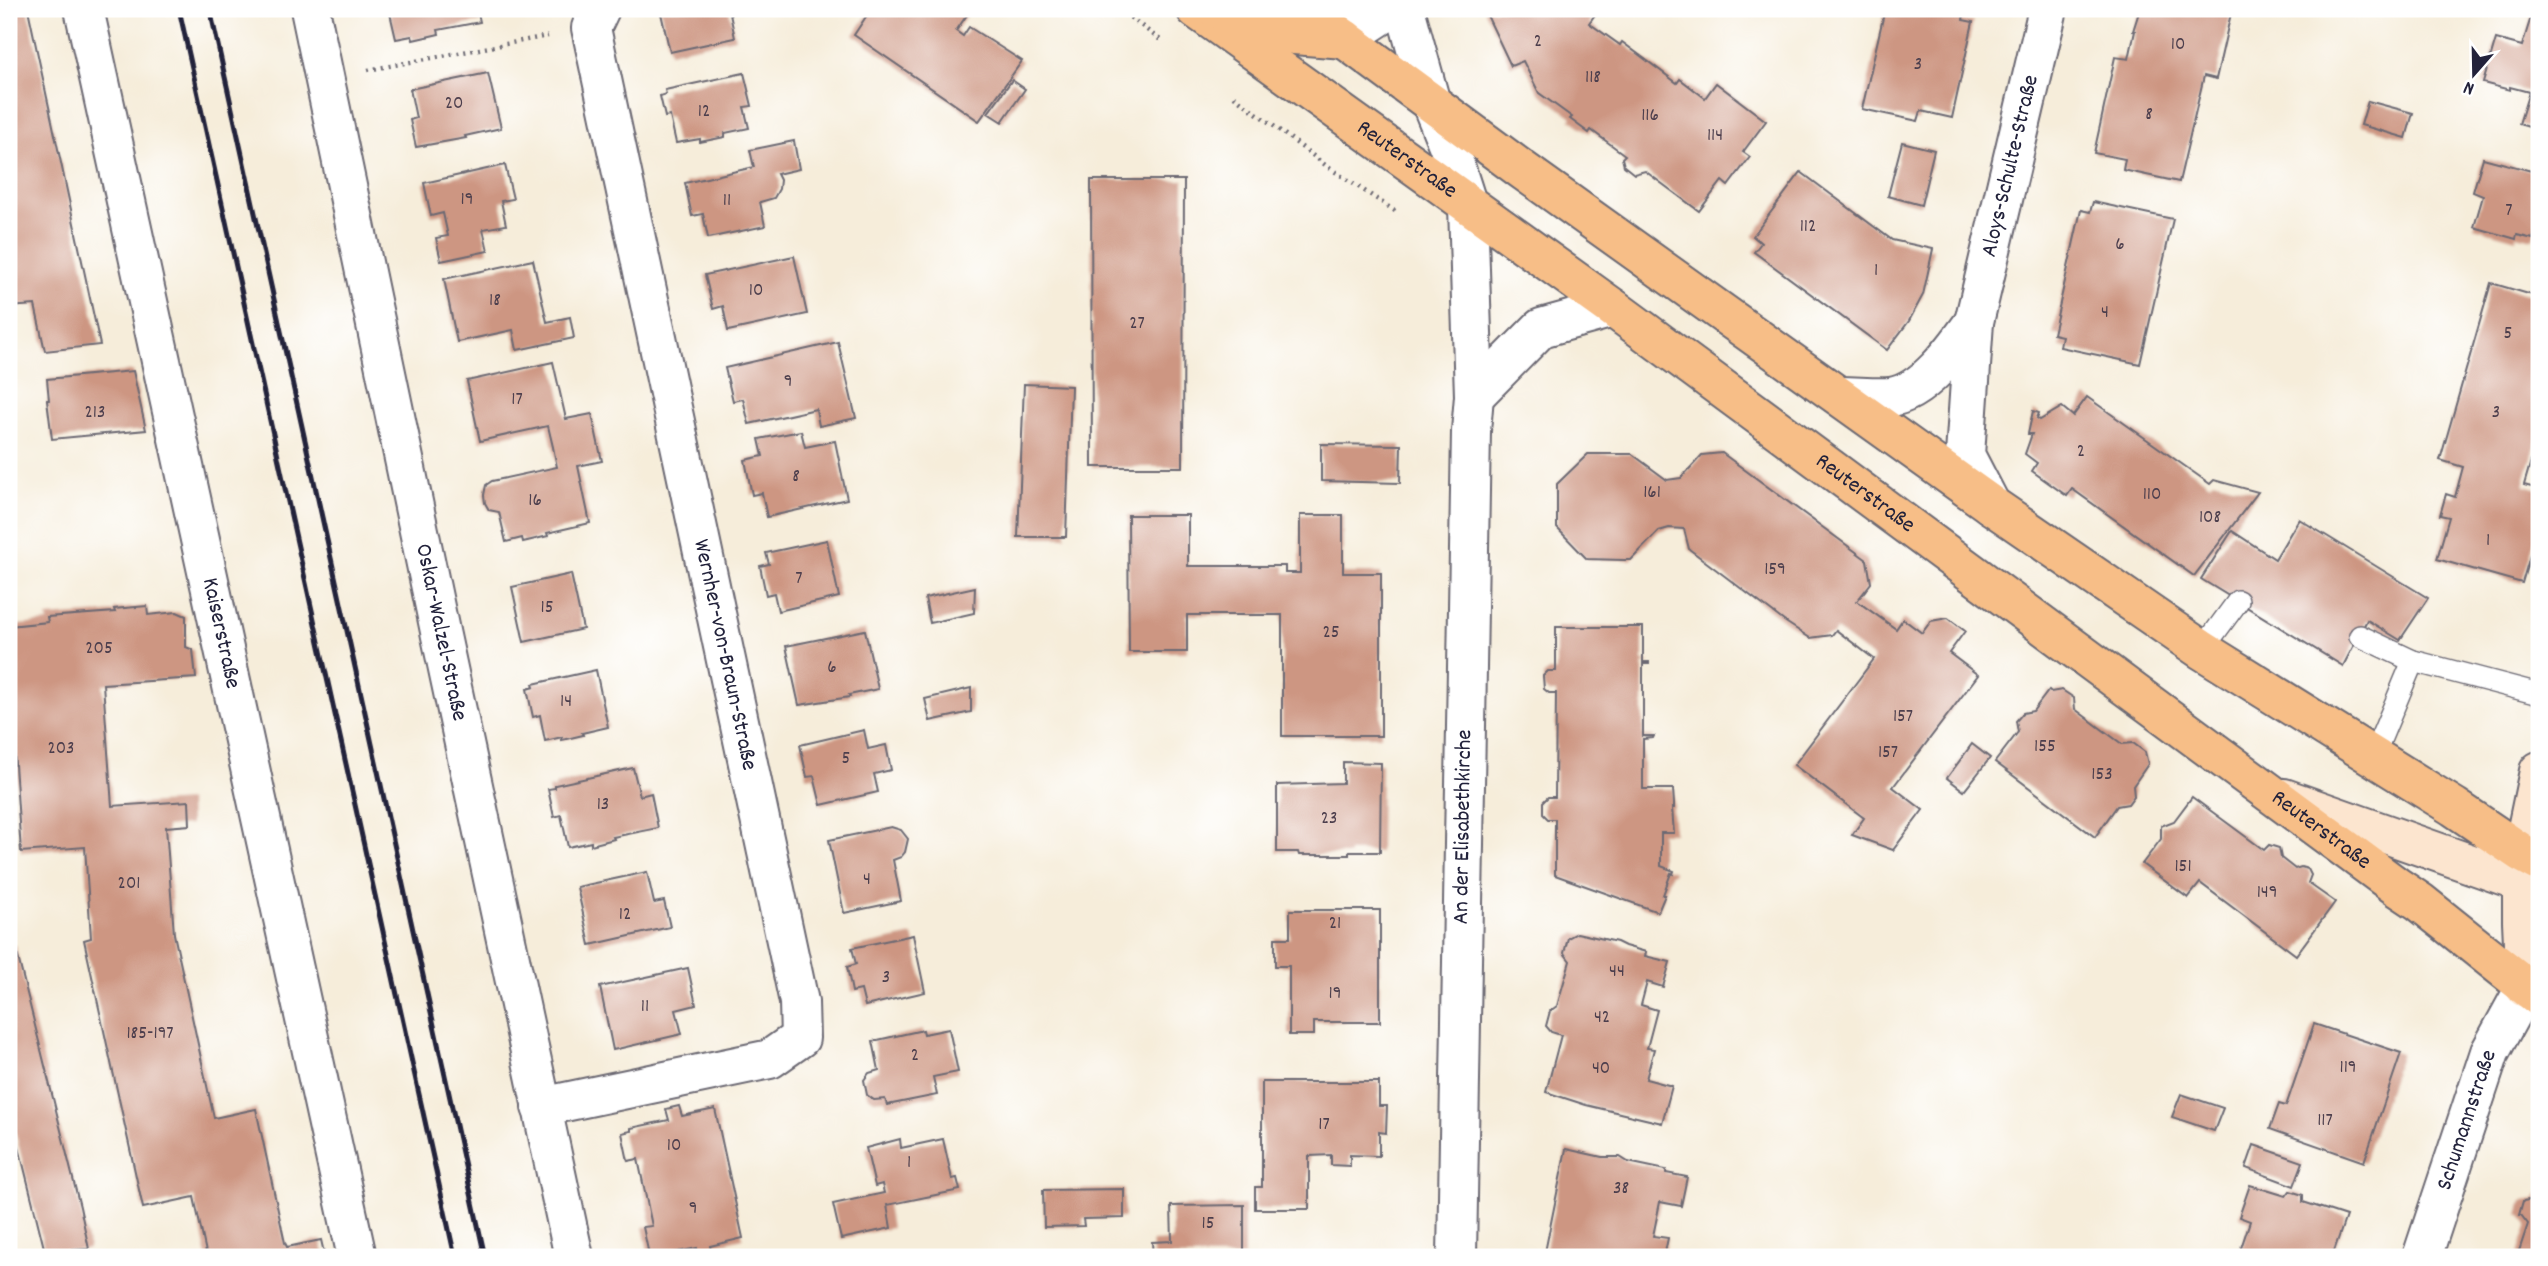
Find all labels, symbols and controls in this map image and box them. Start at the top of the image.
house number: 2 [1534,29,1542,56]
house number: 10 [2171,32,2185,59]
north arrow [2440,38,2510,108]
house number: 3 [1914,52,1922,79]
house number: 118 [1585,65,1601,92]
street label: Aloys-Schulte-Straße [1973,72,2048,260]
text: N [2460,72,2478,101]
house number: 20 [445,91,463,118]
house number: 12 [698,99,710,126]
house number: 8 [2145,102,2153,129]
house number: 116 [1641,103,1659,130]
street label: Reuterstraße [1349,112,1464,207]
house number: 114 [1707,123,1723,150]
house number: 19 [461,187,473,214]
house number: 11 [723,188,731,215]
house number: 7 [2505,198,2513,225]
house number: 112 [1800,214,1816,241]
house number: 6 [2115,232,2125,259]
house number: 1 [1874,258,1878,285]
house number: 10 [749,278,763,305]
house number: 18 [489,288,501,315]
house number: 4 [2101,300,2109,327]
house number: 27 [1129,311,1145,338]
house number: 5 [2504,321,2512,348]
house number: 9 [784,369,792,396]
house number: 17 [511,387,523,414]
house number: 213 [85,400,105,427]
house number: 3 [2492,400,2500,427]
house number: 2 [2077,439,2085,466]
street label: Reuterstraße [1808,446,1922,542]
house number: 8 [792,464,800,491]
house number: 161 [1643,480,1661,507]
house number: 110 [2143,482,2161,509]
house number: 16 [528,488,542,515]
house number: 108 [2199,505,2221,532]
house number: 1 [2486,528,2490,555]
street label: Wernher-von-Braun-Straße [683,536,765,774]
street label: Oskar-Walzel-Straße [406,541,475,724]
house number: 159 [1764,557,1786,584]
house number: 7 [795,566,803,593]
street label: Kaiserstraße [192,575,249,692]
house number: 15 [541,595,553,622]
house number: 25 [1322,620,1340,647]
house number: 205 [85,636,113,663]
house number: 6 [827,655,837,682]
house number: 14 [560,689,572,716]
house number: 157 [1893,704,1913,731]
street label: An der Elisabethkirche [1446,729,1482,925]
house number: 155 [2034,734,2056,761]
house number: 203 [47,736,75,763]
house number: 157 [1878,740,1898,767]
house number: 5 [842,746,850,773]
house number: 153 [2091,762,2113,789]
street label: Reuterstraße [2264,783,2378,879]
house number: 13 [597,792,609,819]
house number: 23 [1321,806,1337,833]
house number: 151 [2174,854,2192,881]
house number: 4 [863,867,871,894]
house number: 201 [118,871,140,898]
house number: 149 [2257,880,2277,907]
house number: 12 [619,902,631,929]
house number: 21 [1329,911,1341,938]
house number: 44 [1609,959,1625,986]
house number: 3 [882,965,890,992]
house number: 19 [1329,981,1341,1008]
house number: 11 [641,994,649,1021]
house number: 42 [1594,1005,1610,1032]
house number: 185-197 [126,1021,174,1048]
house number: 2 [911,1043,919,1070]
street label: Schumannstraße [2429,1046,2506,1195]
house number: 119 [2339,1055,2357,1082]
house number: 40 [1592,1056,1610,1083]
house number: 117 [2317,1108,2333,1135]
house number: 17 [1318,1112,1330,1139]
house number: 10 [667,1133,681,1160]
house number: 1 [907,1150,911,1177]
house number: 38 [1613,1176,1629,1203]
house number: 9 [689,1196,697,1223]
house number: 15 [1202,1211,1214,1238]

